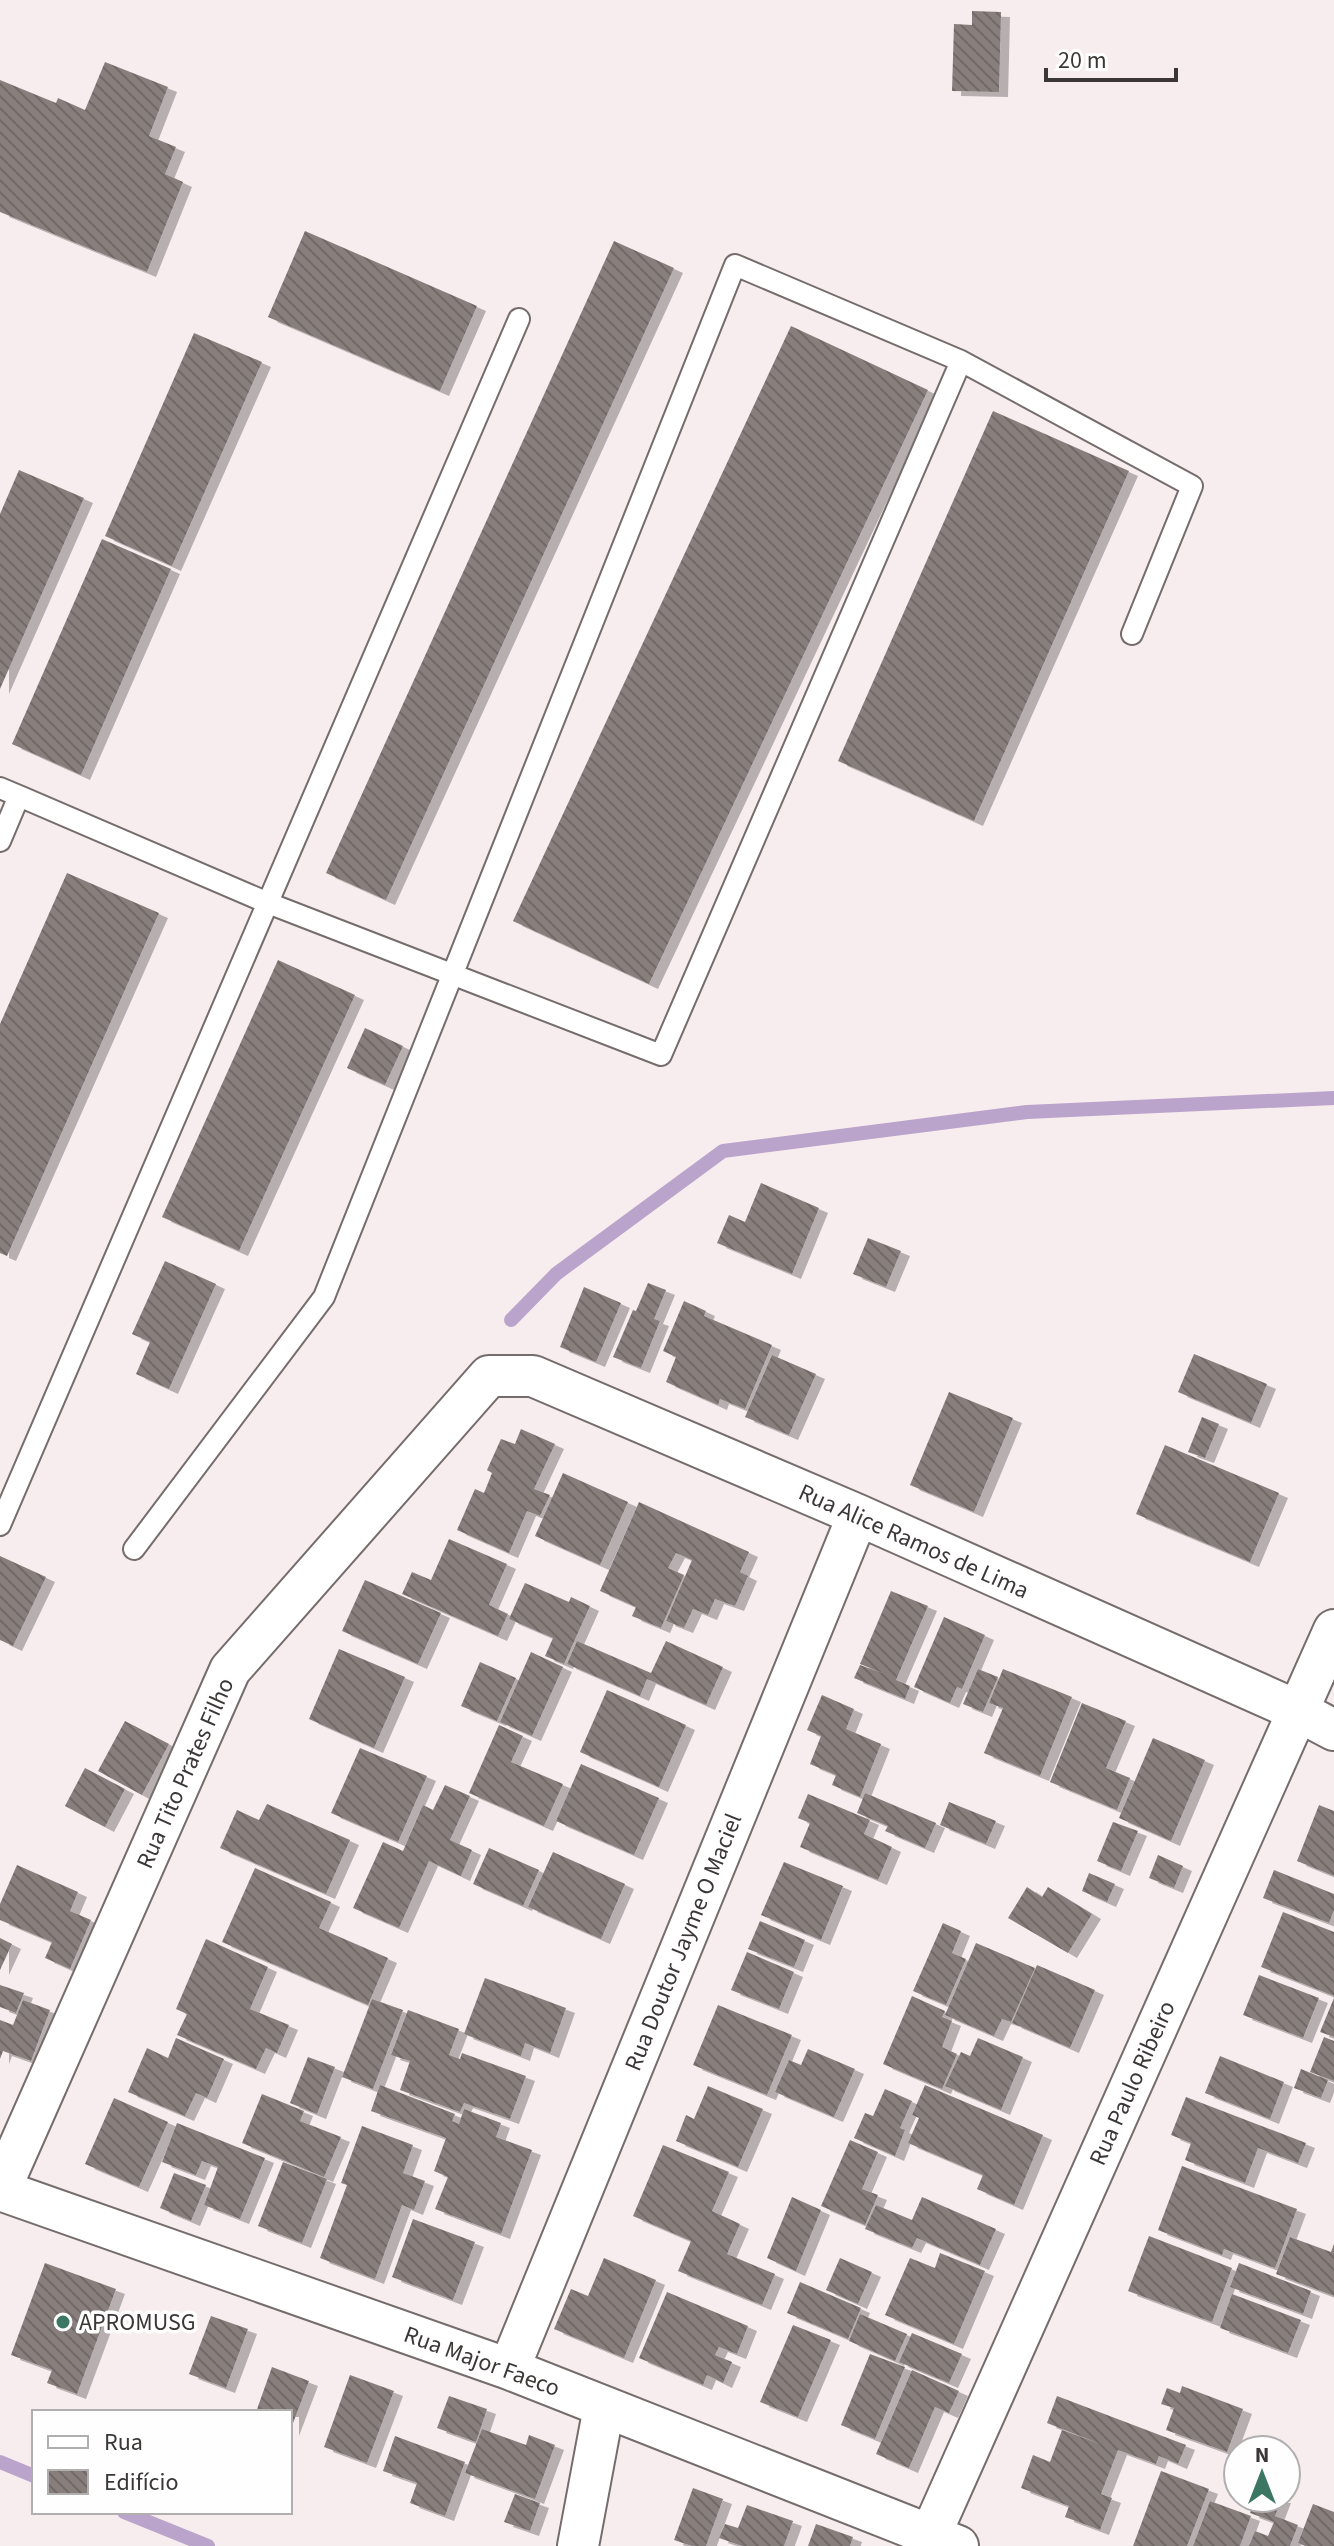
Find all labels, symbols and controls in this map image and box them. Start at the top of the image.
scale bar [1046,32,1176,82]
text: 20 m [1058,43,1107,78]
street label: Rua Alice Ramos de Lima [793,1475,1035,1608]
street label: Rua Tito Prates Filho [128,1672,243,1874]
street label: Rua Doutor Jayme O Maciel [616,1808,751,2076]
street label: Rua Paulo Ribeiro [1080,1995,1184,2171]
place label: APROMUSG [79,2305,196,2340]
marker: APROMUSG [54,2313,72,2331]
street label: Rua Major Faeco [399,2317,565,2406]
legend [32,2410,292,2514]
text: Rua [104,2425,143,2460]
north arrow [1222,2434,1302,2514]
text: N [1255,2439,1269,2471]
text: Edifício [104,2465,178,2500]

